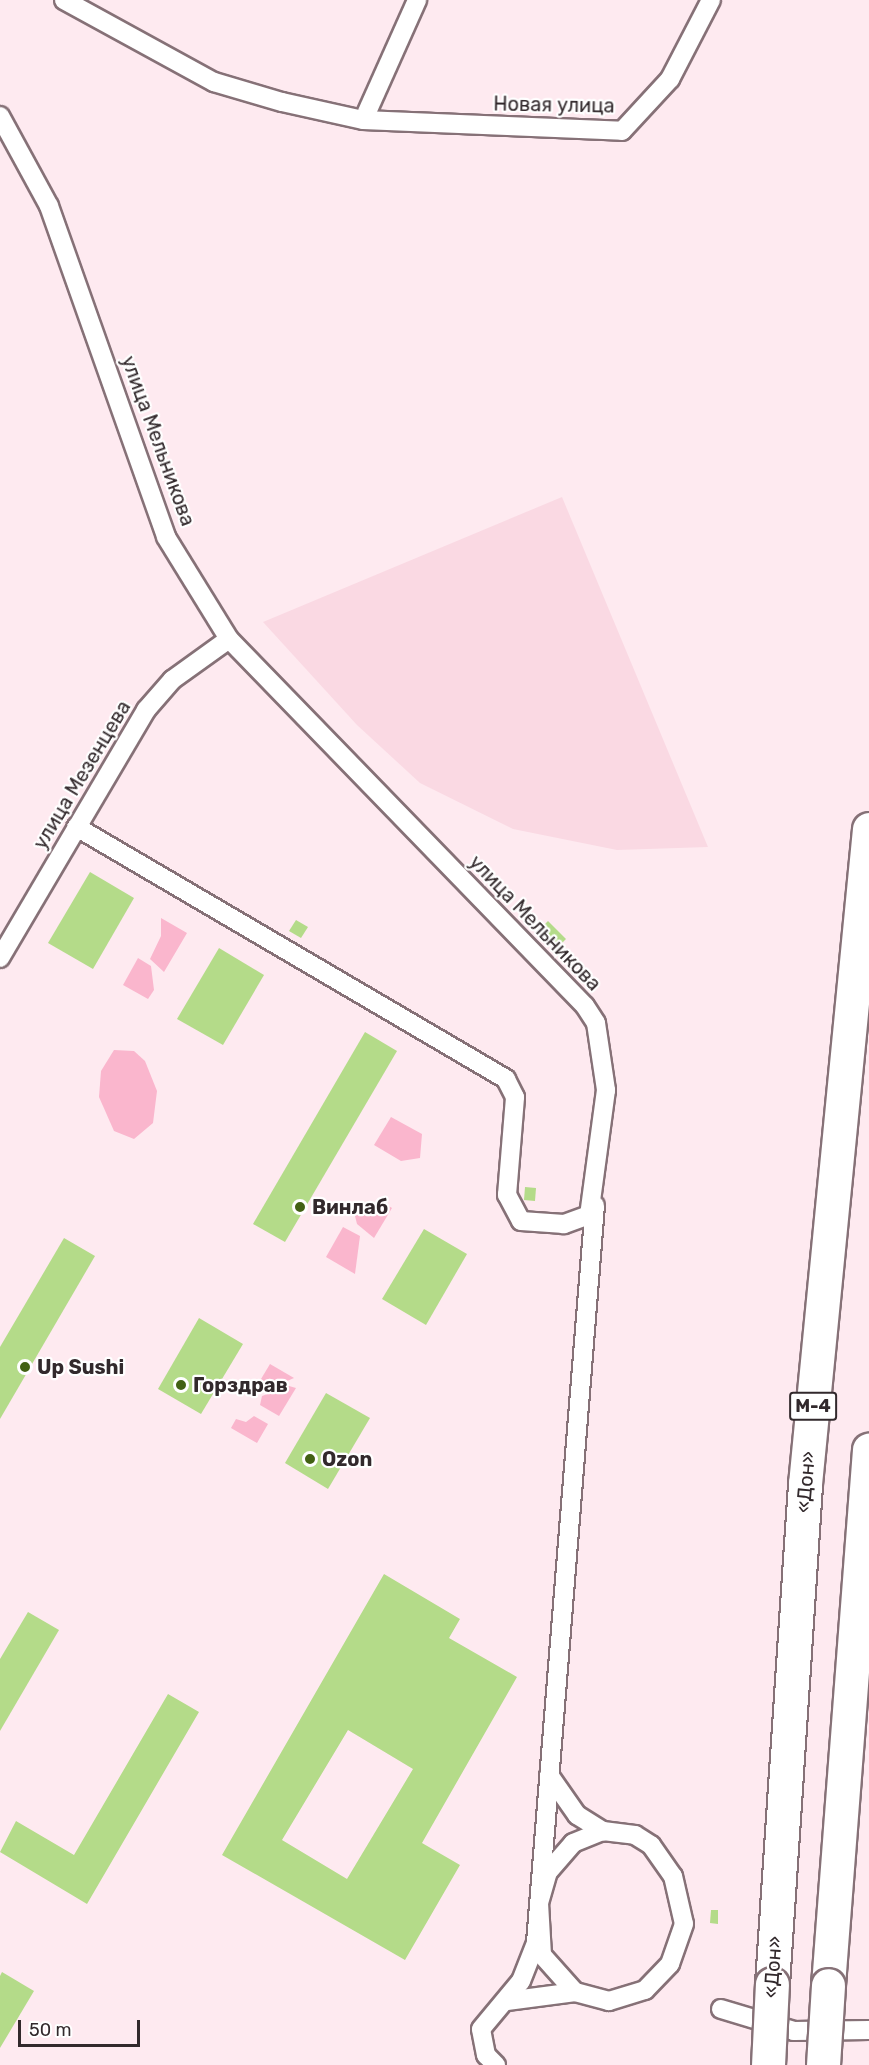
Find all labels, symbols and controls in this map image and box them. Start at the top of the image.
street label: Новая улица [493,92,615,118]
street label: улица Мельникова [116,353,200,529]
street label: улица Мезенцева [28,696,136,854]
street label: улица Мельникова [464,850,606,996]
place label: Винлаб [312,1195,388,1219]
marker: Винлаб [293,1200,307,1214]
place label: Up Sushi [37,1355,124,1379]
marker: Up Sushi [18,1360,32,1374]
place label: Горздрав [193,1373,288,1397]
marker: Горздрав [174,1378,188,1392]
road number: М-4 [789,1391,837,1421]
place label: Ozon [322,1447,372,1471]
street label: «Дон» [791,1450,821,1514]
marker: Ozon [303,1452,317,1466]
street label: «Дон» [759,1935,787,1999]
scale bar [21,2008,142,2046]
text: 50 m [29,2019,72,2041]

